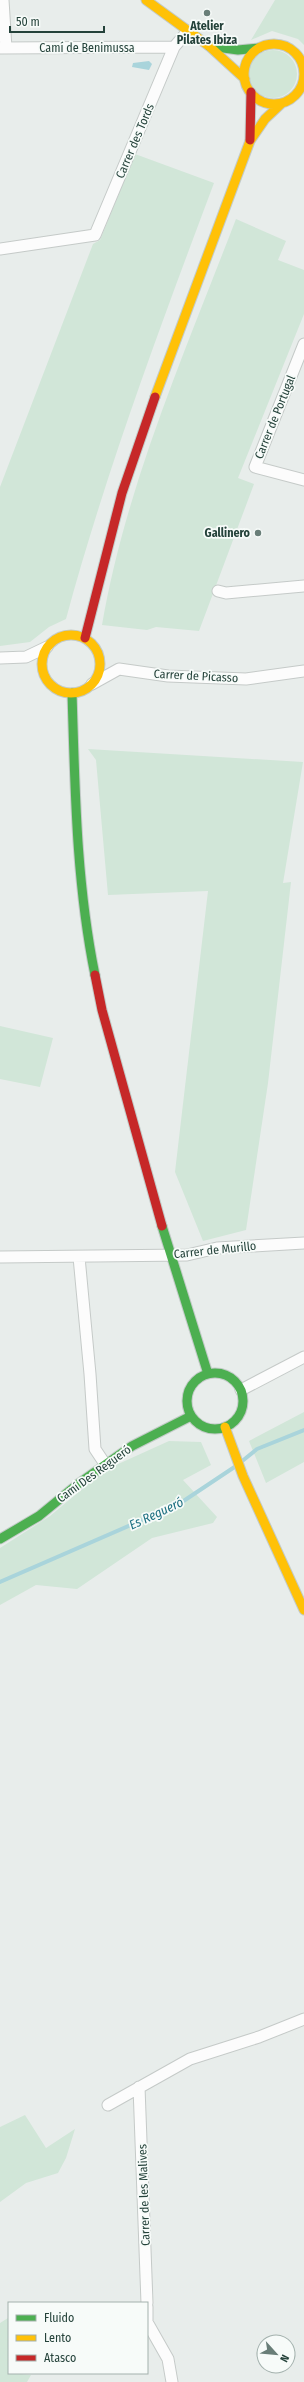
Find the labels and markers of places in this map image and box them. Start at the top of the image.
marker: Atelier Pilates Ibiza [202,8,212,18]
place label: Atelier Pilates Ibiza [177,19,237,47]
place label: Gallinero [205,526,251,540]
marker: Gallinero [253,528,263,538]

